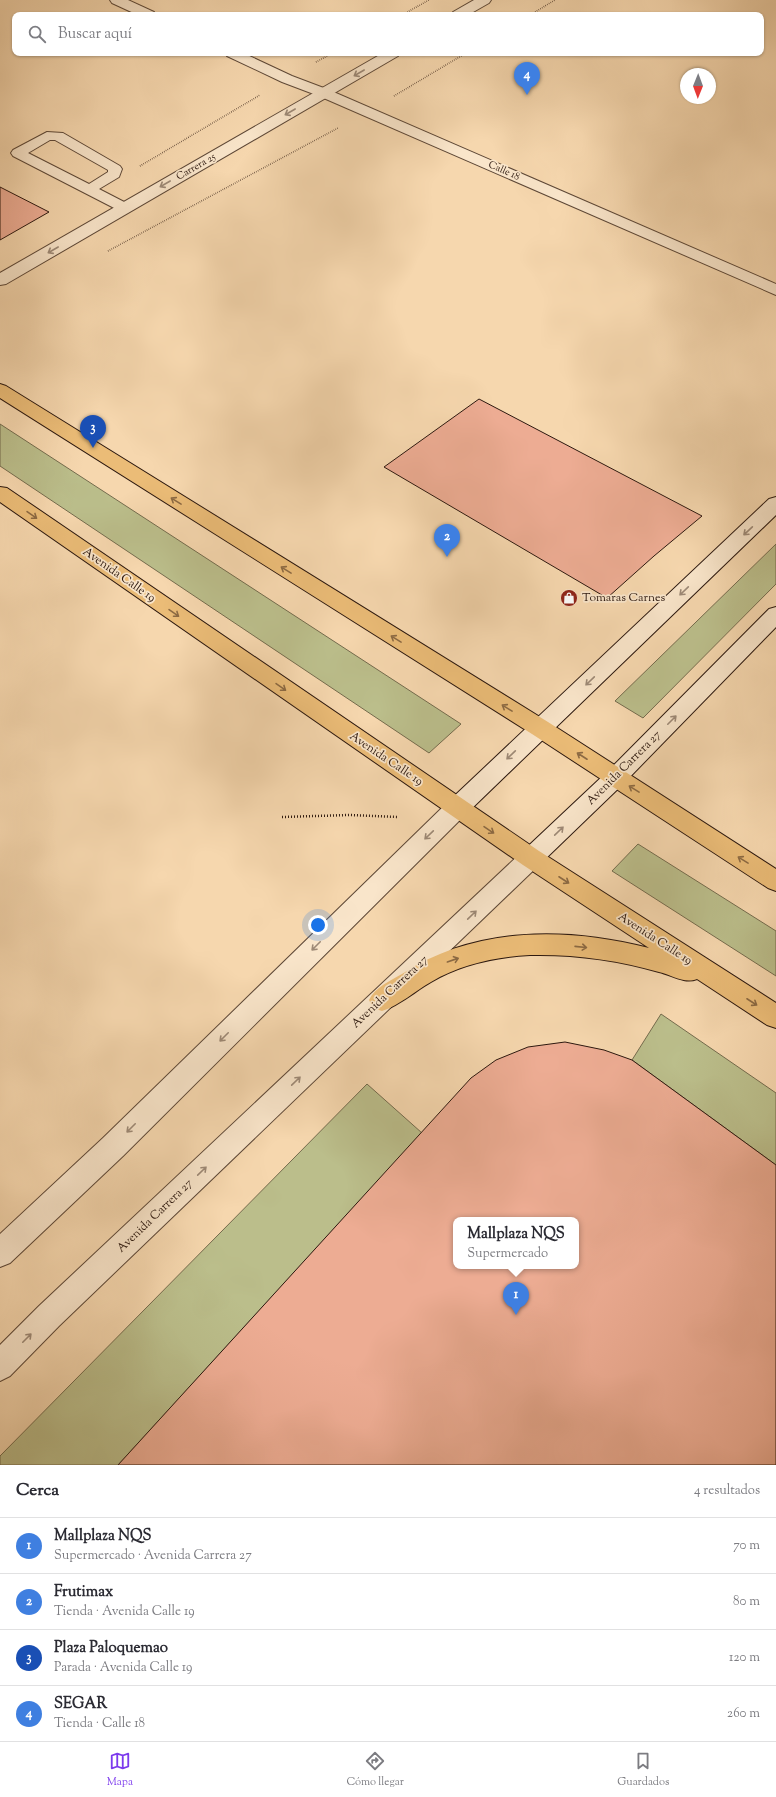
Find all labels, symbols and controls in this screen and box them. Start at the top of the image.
search box [12,12,764,56]
icon: search [26,23,48,45]
text: Buscar aquí [58,24,132,45]
pin: 4 [514,62,540,95]
north arrow [680,68,716,104]
one-way arrow [353,69,365,77]
one-way arrow [284,109,296,117]
street label: Carrera 25 [174,149,219,184]
street label: Calle 18 [486,157,522,185]
one-way arrow [159,181,171,189]
one-way arrow [47,246,59,254]
pin: 3 [80,415,106,448]
one-way arrow [170,496,182,504]
one-way arrow [26,511,37,519]
pin: 2 [434,524,460,557]
one-way arrow [743,526,753,535]
street label: Avenida Calle 19 [79,543,159,607]
one-way arrow [280,565,292,573]
one-way arrow [679,586,689,596]
shop icon: Tomaras Carnes [559,588,579,608]
place label: Tomaras Carnes [582,589,665,607]
one-way arrow [168,609,179,617]
one-way arrow [390,634,402,642]
one-way arrow [585,676,595,685]
one-way arrow [275,683,286,691]
one-way arrow [501,703,512,712]
one-way arrow [667,715,677,725]
street label: Avenida Carrera 27 [582,726,666,810]
street label: Avenida Calle 19 [346,728,427,790]
one-way arrow [507,750,517,759]
one-way arrow [577,752,588,760]
one-way arrow [628,785,640,793]
one-way arrow [483,826,494,834]
one-way arrow [554,826,564,836]
one-way arrow [424,830,434,840]
one-way arrow [737,855,749,863]
one-way arrow [558,876,569,884]
street label: Avenida Calle 19 [614,908,696,970]
one-way arrow [467,910,477,920]
your location [308,915,328,935]
one-way arrow [311,941,321,951]
one-way arrow [574,943,587,951]
street label: Avenida Carrera 27 [347,951,433,1033]
one-way arrow [446,956,459,963]
one-way arrow [747,998,758,1006]
one-way arrow [219,1032,229,1042]
one-way arrow [291,1077,301,1086]
one-way arrow [126,1123,136,1133]
one-way arrow [197,1166,207,1176]
street label: Avenida Carrera 27 [113,1175,197,1257]
popup [453,1217,579,1269]
text: Mallplaza NQS [467,1224,565,1245]
text: Supermercado [467,1245,548,1263]
pin: 1 [503,1282,529,1315]
one-way arrow [23,1333,32,1343]
text: Cerca [16,1479,59,1503]
text: 4 resultados [694,1482,760,1500]
text: Mallplaza NQS [54,1526,152,1547]
text: 1 [27,1537,31,1555]
text: 70 m [733,1537,760,1555]
text: Supermercado · Avenida Carrera 27 [54,1547,252,1565]
text: Frutimax [54,1582,113,1603]
text: 2 [26,1593,32,1611]
text: 80 m [733,1593,760,1611]
text: Tienda · Avenida Calle 19 [54,1603,195,1621]
text: Plaza Paloquemao [54,1638,168,1659]
text: 3 [26,1649,32,1667]
text: 120 m [729,1649,760,1667]
text: Parada · Avenida Calle 19 [54,1659,192,1677]
text: SEGAR [54,1694,107,1715]
text: 4 [26,1705,32,1723]
text: 260 m [727,1705,760,1723]
text: Tienda · Calle 18 [54,1715,145,1733]
tab: Mapa [107,1750,133,1790]
tab: Cómo llegar [346,1750,404,1790]
tab: Guardados [617,1750,669,1790]

